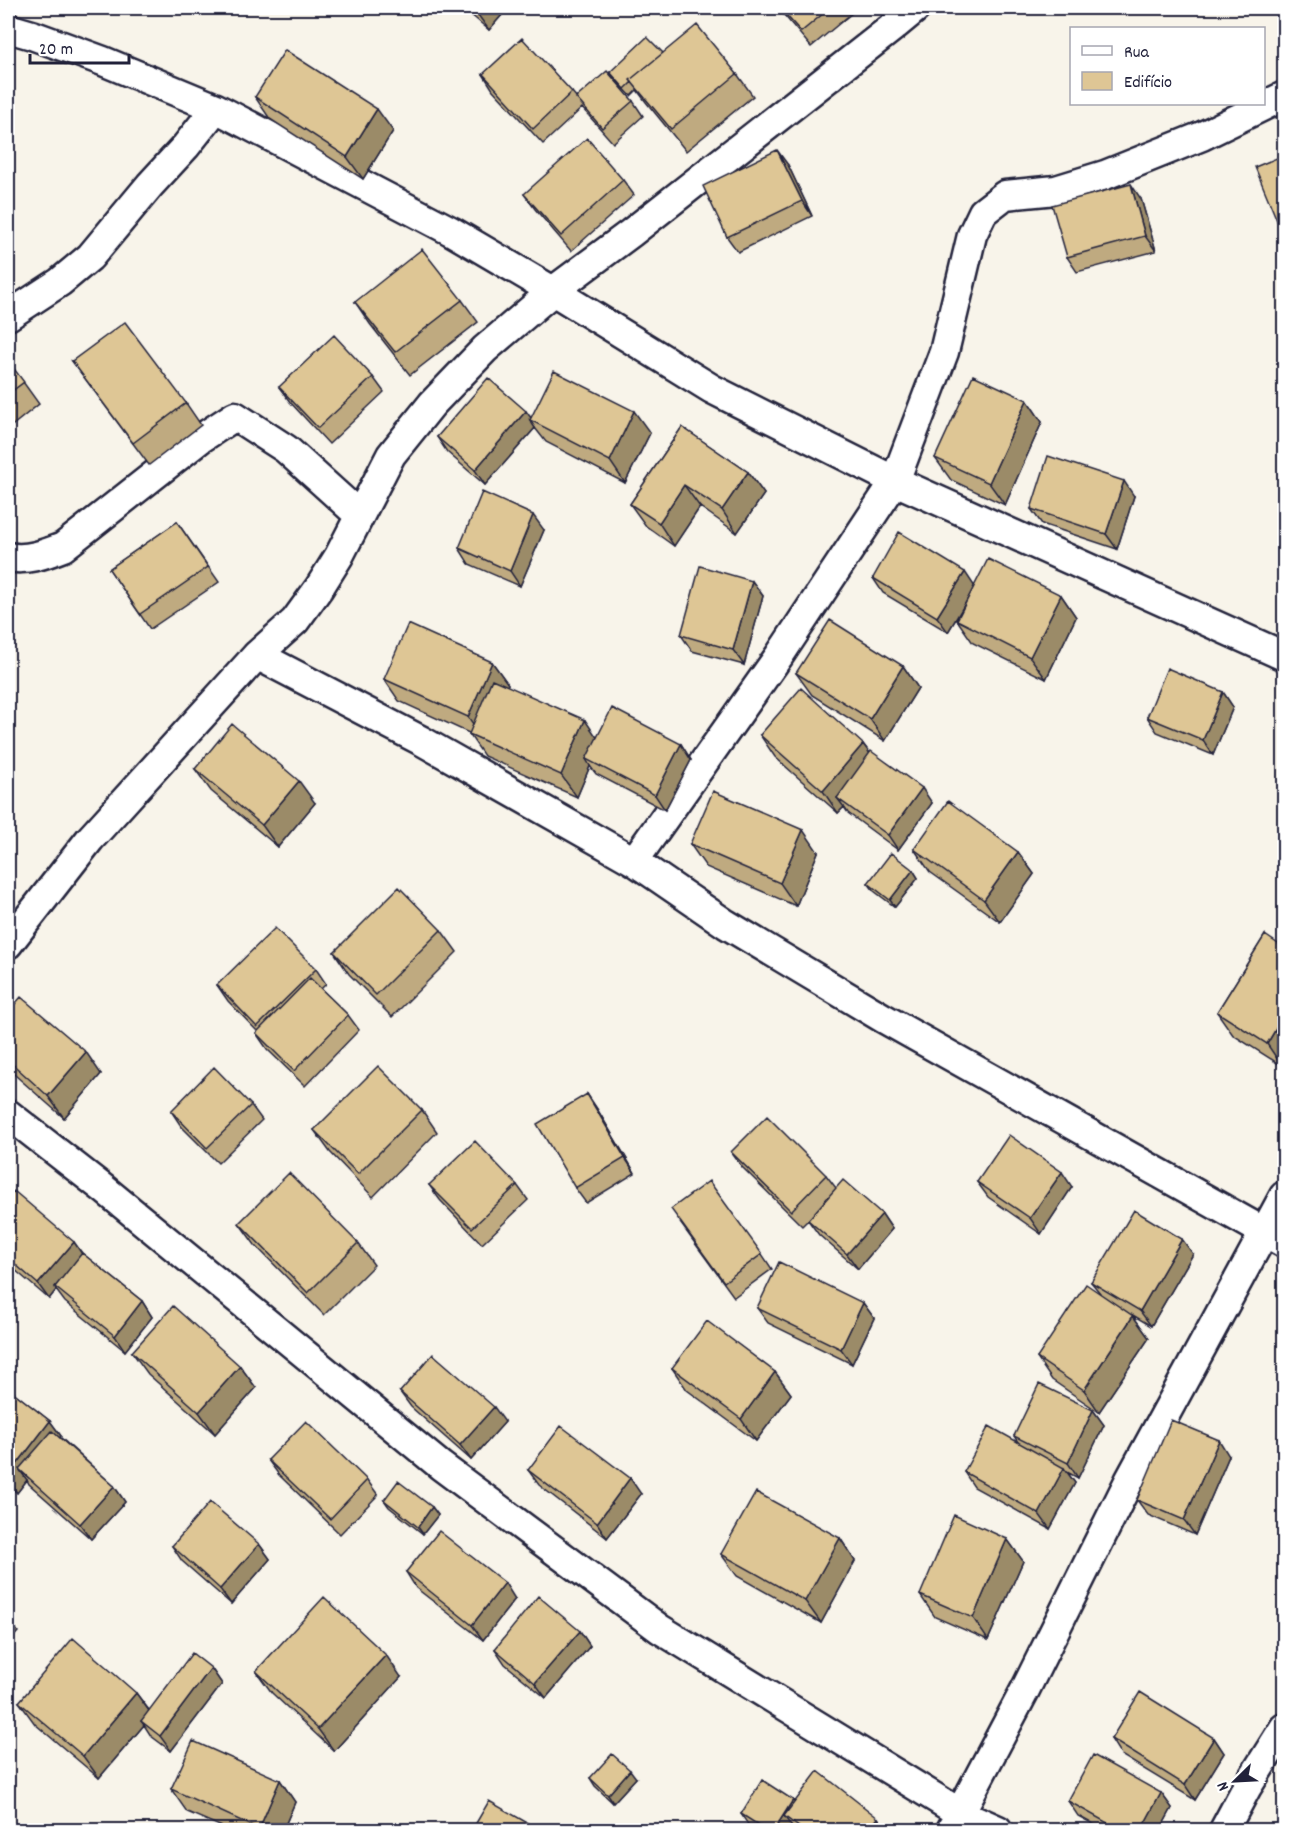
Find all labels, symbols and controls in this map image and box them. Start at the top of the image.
scale bar [30,27,129,65]
legend [1070,27,1265,105]
text: 20 m [39,38,73,63]
text: Rua [1124,41,1150,66]
text: Edifício [1124,71,1172,96]
north arrow [1205,1751,1265,1811]
text: N [1211,1778,1236,1794]

